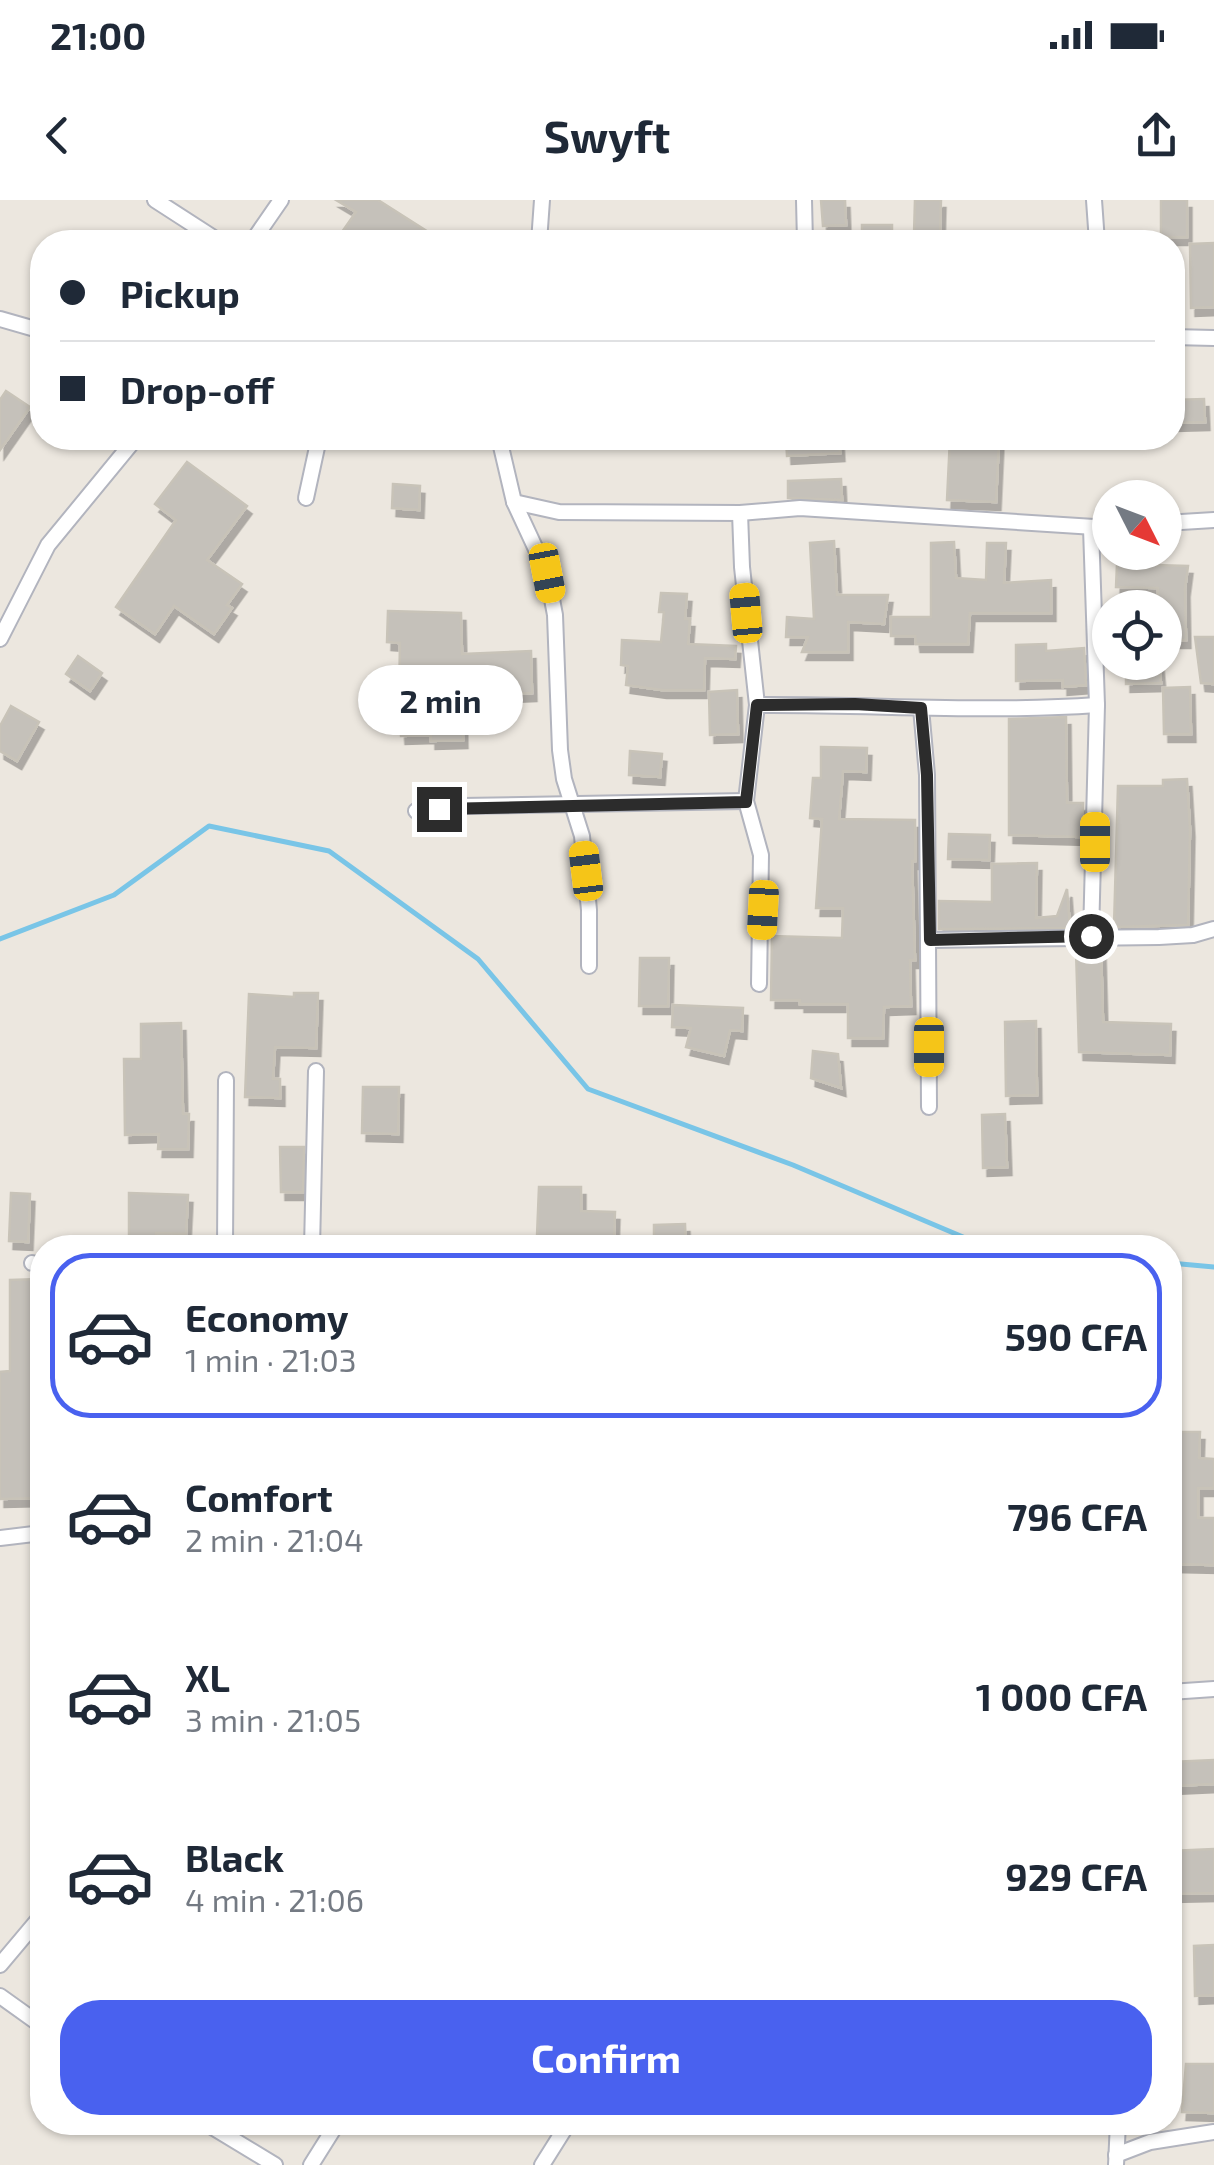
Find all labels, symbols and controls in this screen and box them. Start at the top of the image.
text: 21:00 [50,12,146,58]
icon: back [30,108,85,163]
text: Swyft [544,108,670,162]
icon: share [1129,108,1184,163]
text: Pickup [120,270,240,316]
text: Drop-off [120,366,274,412]
north arrow [1092,480,1182,570]
map controls [1092,480,1182,680]
car [527,541,567,605]
car [728,582,764,644]
button: locate [1092,590,1182,680]
callout: 2 min [356,664,522,734]
text: 2 min [400,681,481,719]
route end [417,787,462,832]
car [1080,812,1110,872]
car [567,839,605,903]
car [746,879,780,941]
route start [1069,914,1114,959]
car [914,1017,944,1077]
icon: car [65,1291,155,1381]
text: Economy [185,1294,349,1340]
text: 590 CFA [1005,1313,1147,1359]
text: 1 min · 21:03 [185,1340,357,1378]
icon: car [65,1471,155,1561]
text: Comfort [185,1474,333,1520]
text: 796 CFA [1007,1493,1147,1539]
text: 2 min · 21:04 [185,1520,364,1558]
icon: car [65,1651,155,1741]
text: XL [185,1654,230,1700]
text: 1 000 CFA [976,1673,1147,1719]
text: 3 min · 21:05 [185,1700,361,1738]
icon: car [65,1831,155,1921]
text: Black [185,1834,284,1880]
text: 929 CFA [1005,1853,1147,1899]
text: 4 min · 21:06 [185,1880,364,1918]
button: Confirm [60,2000,1152,2115]

